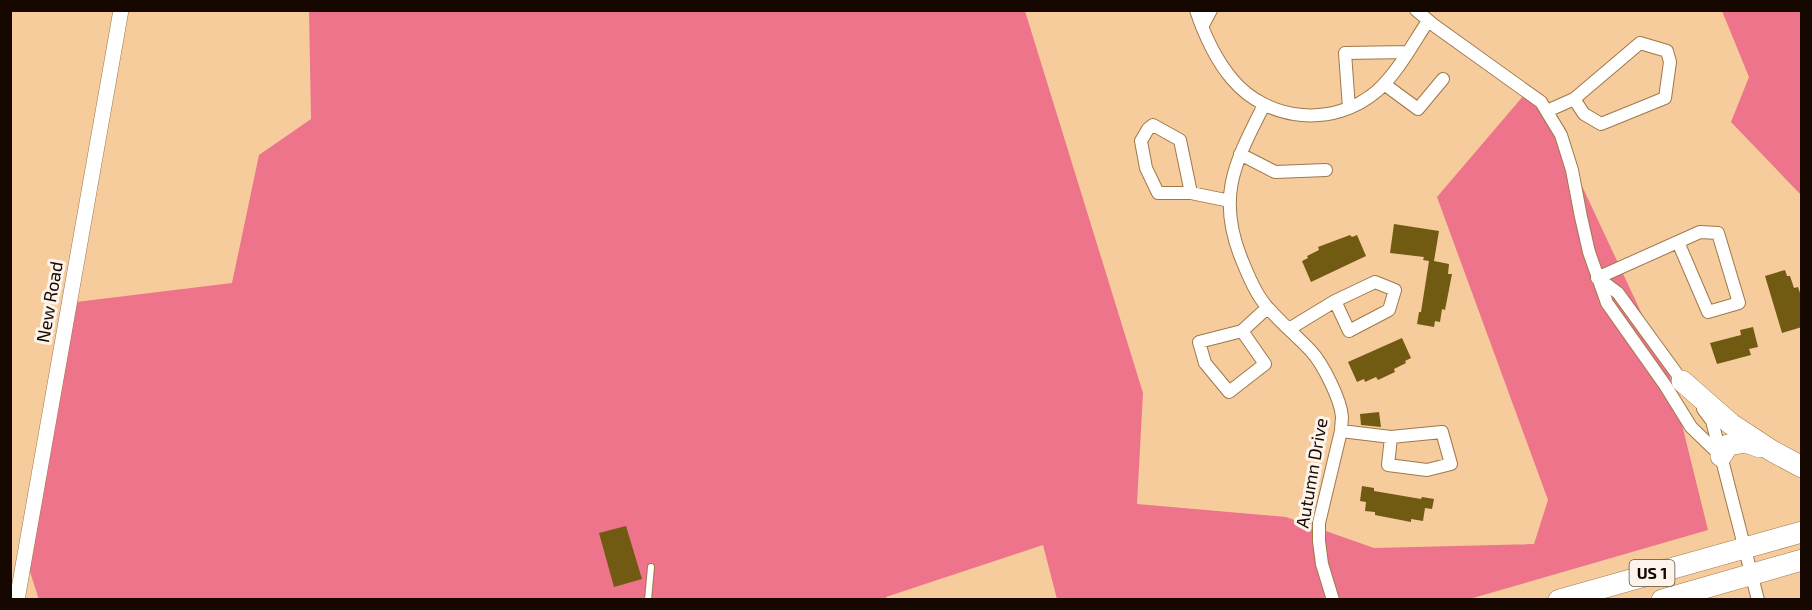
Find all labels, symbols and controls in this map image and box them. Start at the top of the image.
street label: New Road [31,259,67,344]
street label: Autumn Drive [1290,416,1332,530]
road number: US 1 [1630,560,1674,586]

